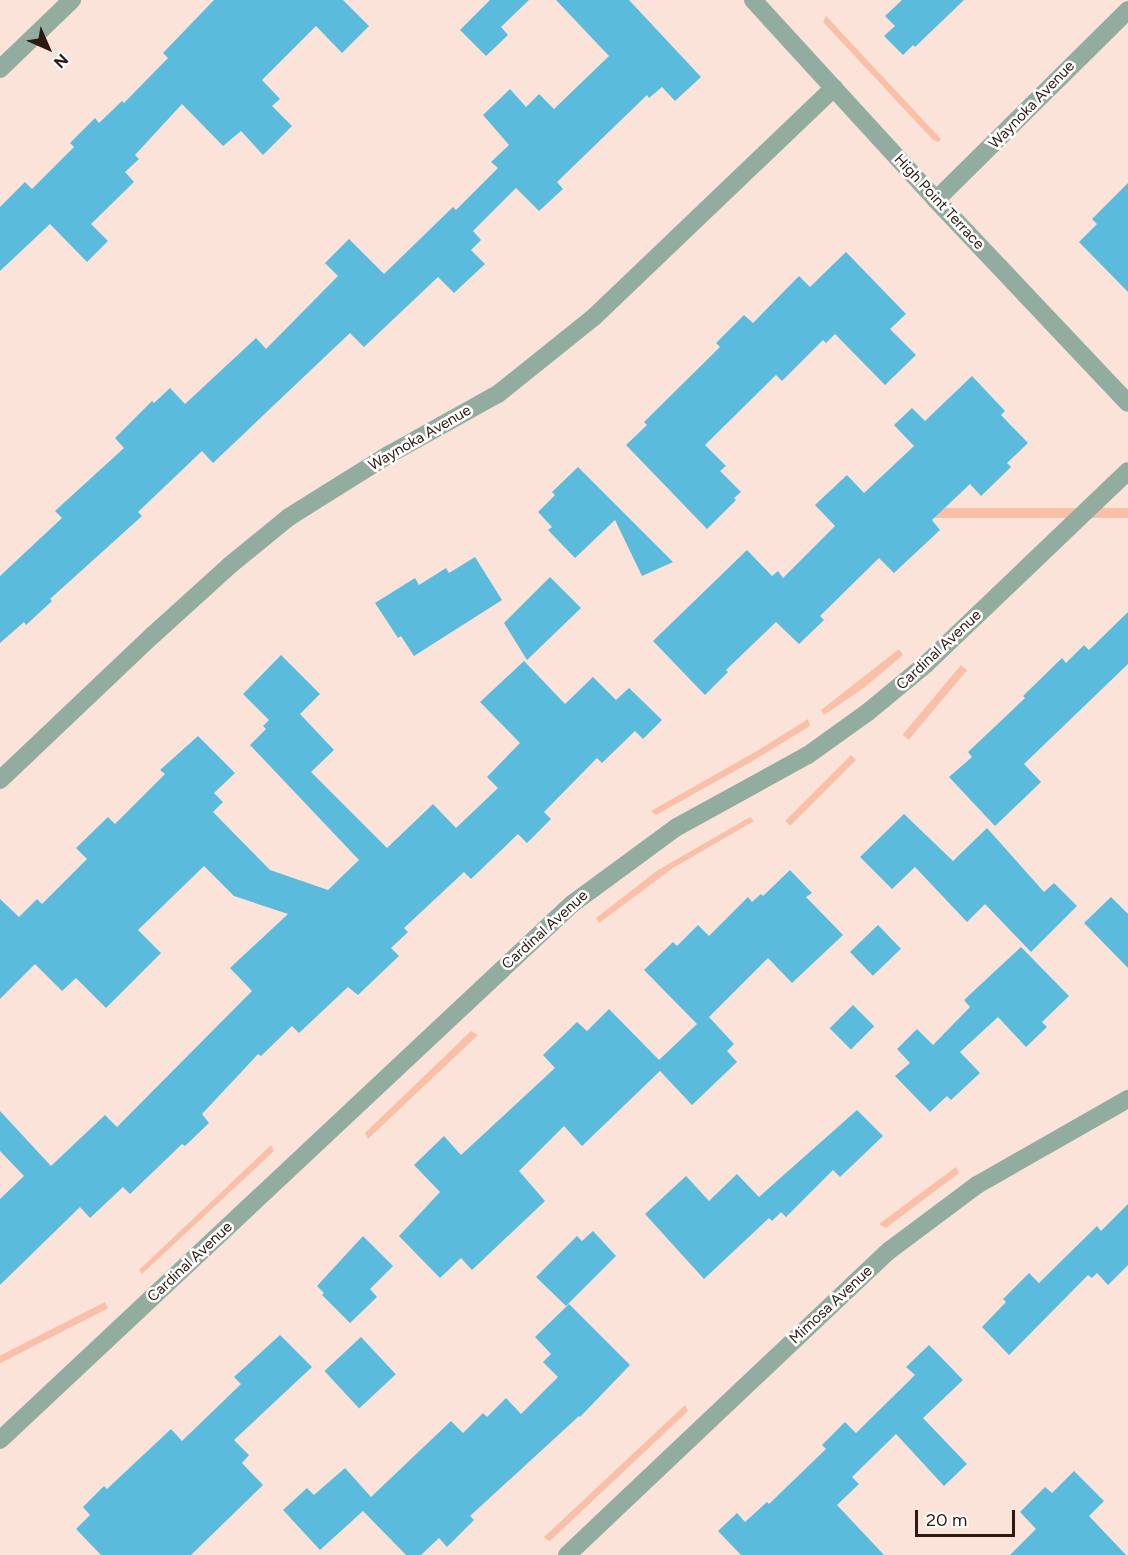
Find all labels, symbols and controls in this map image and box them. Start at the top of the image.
north arrow [18,18,78,78]
text: N [50,50,72,72]
street label: Waynoka Avenue [985,57,1079,153]
street label: High Point Terrace [890,151,988,253]
street label: Waynoka Avenue [365,401,475,475]
street label: Cardinal Avenue [893,606,985,694]
street label: Cardinal Avenue [498,887,592,973]
street label: Cardinal Avenue [144,1218,236,1306]
street label: Mimosa Avenue [786,1262,876,1348]
scale bar [918,1498,1018,1536]
text: 20 m [926,1509,967,1531]

